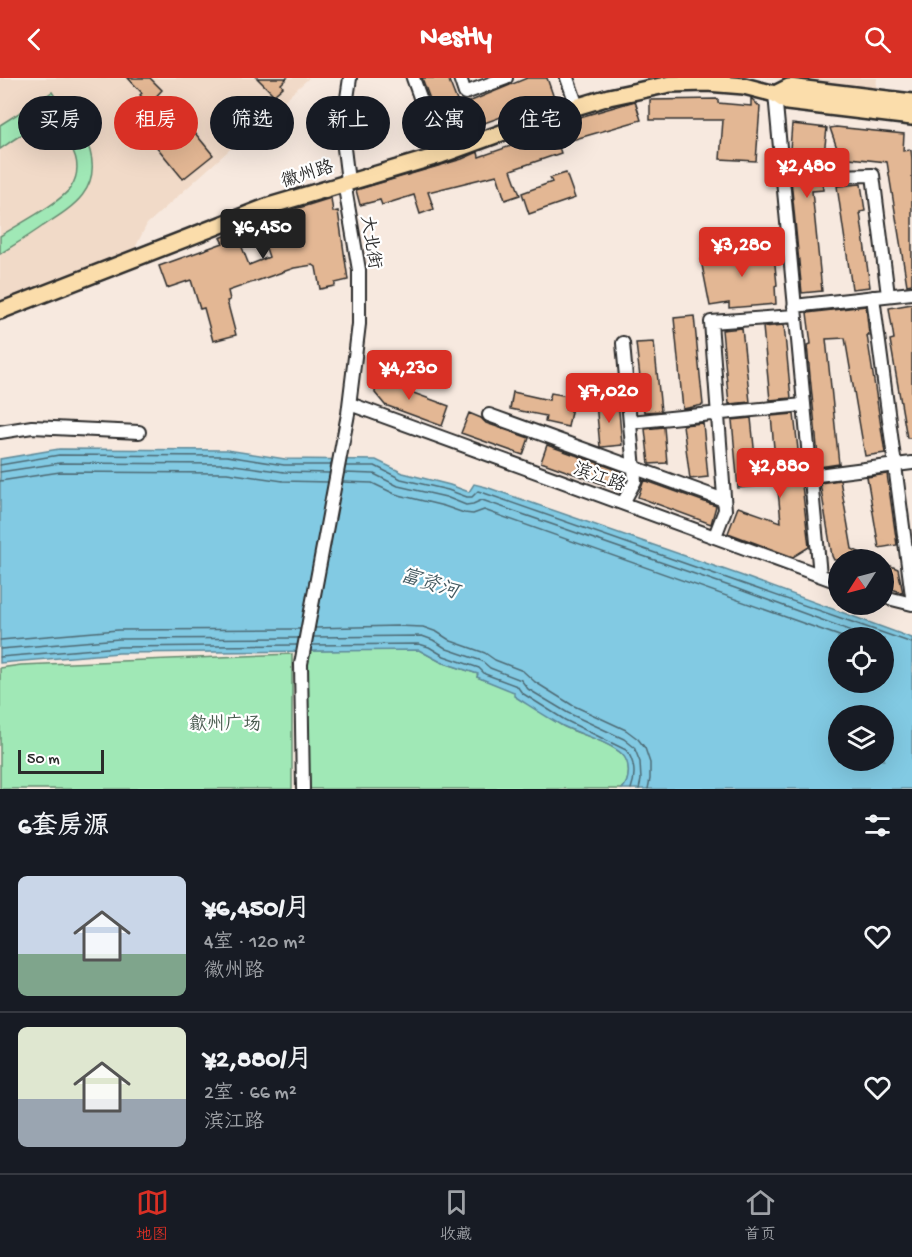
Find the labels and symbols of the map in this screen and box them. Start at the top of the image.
pin: ¥2,480 [758,148,856,199]
street label: 徽州路 [279,156,337,193]
pin: ¥6,450 [214,209,312,260]
street label: 大北街 [355,214,385,271]
pin: ¥3,280 [693,227,791,278]
pin: ¥4,230 [360,350,458,401]
pin: ¥7,020 [560,373,658,424]
pin: ¥2,880 [731,448,829,499]
street label: 滨江路 [570,458,628,497]
north arrow [828,549,894,615]
water label: 富资河 [397,563,464,606]
park label: 歙州广场 [189,714,261,736]
scale bar [18,747,104,774]

